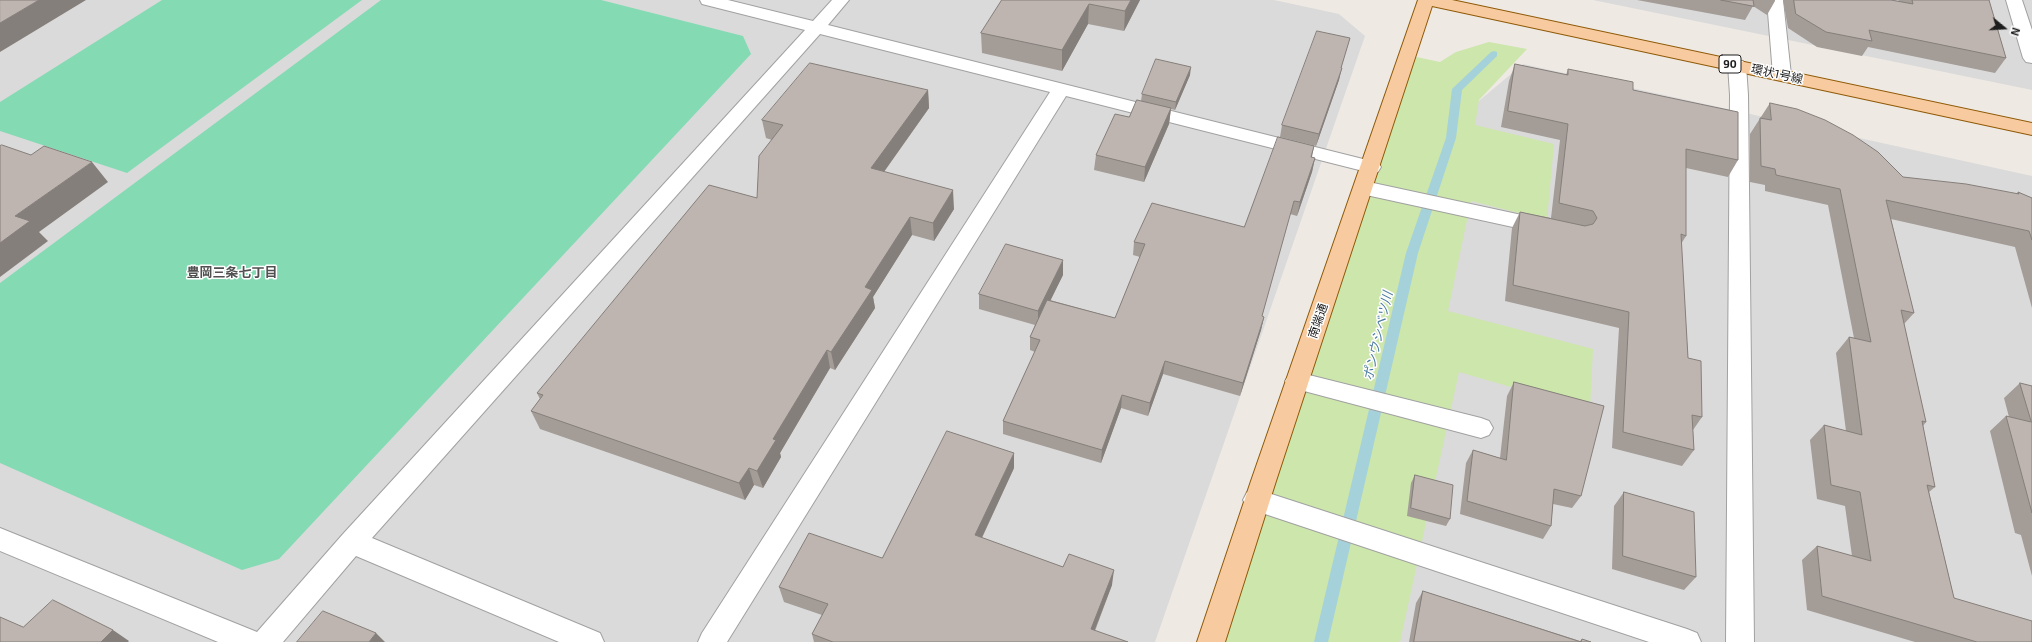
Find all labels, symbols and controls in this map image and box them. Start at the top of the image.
north arrow [1984,8,2024,48]
text: N [2008,26,2023,38]
road number: 90 [1719,55,1741,73]
street label: 環状1号線 [1750,61,1804,87]
district label: 豊岡三条七丁目 [187,265,277,281]
water label: ポンウシベツ川 [1360,290,1396,382]
street label: 南端通 [1305,302,1331,340]

